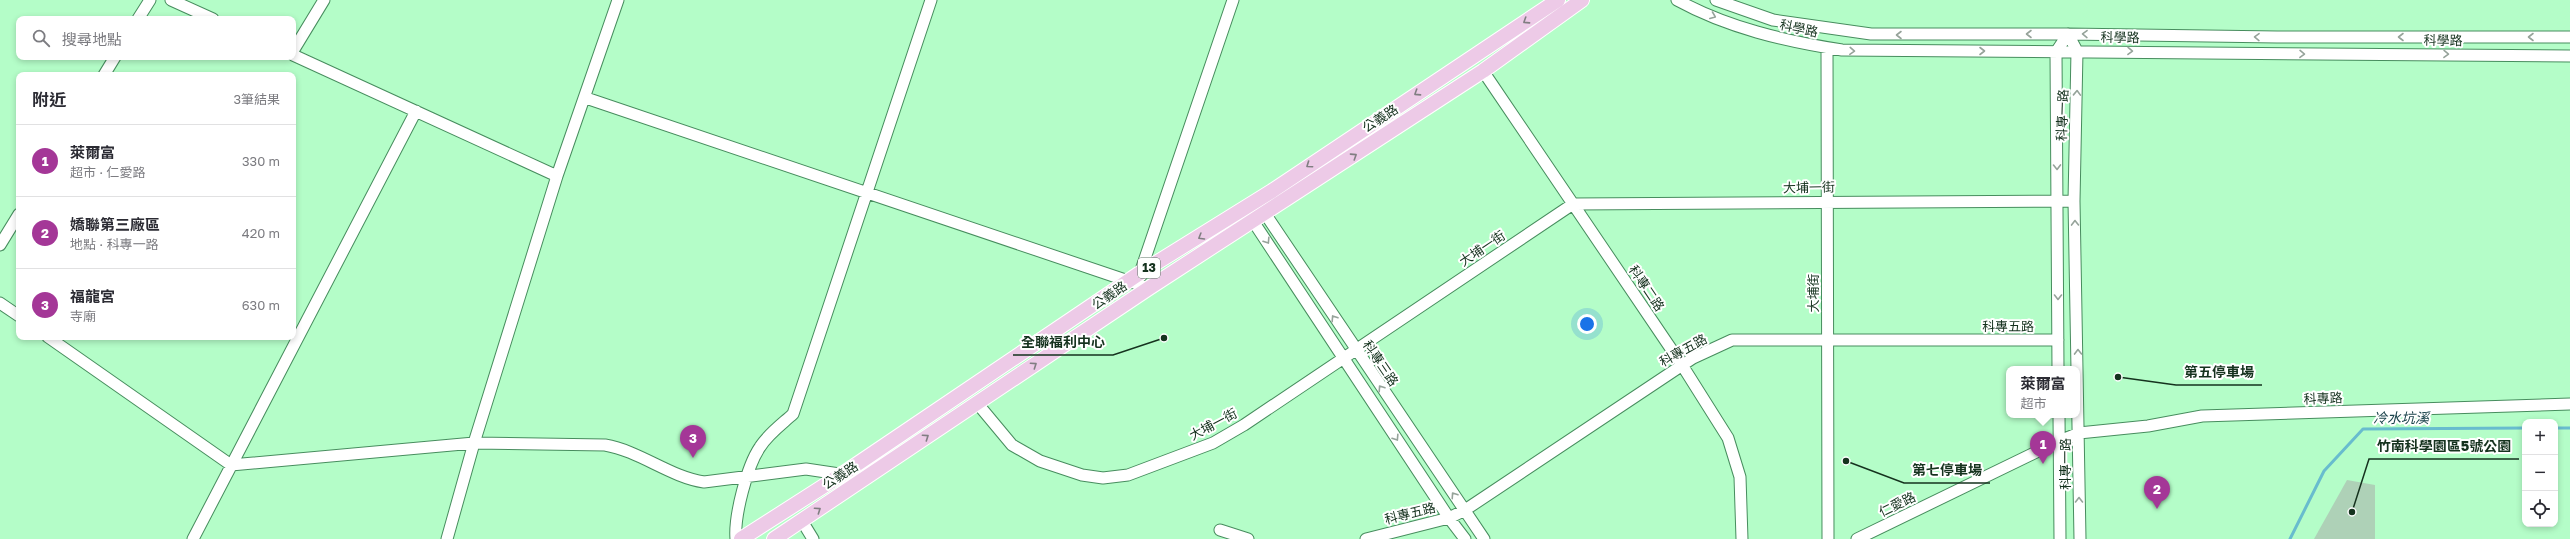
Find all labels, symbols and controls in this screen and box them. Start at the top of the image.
one-way arrow [1709,12,1716,20]
search box [16,16,296,60]
street label: 科學路 [1778,16,1820,40]
one-way arrow [1523,17,1530,24]
icon: search [30,27,52,49]
street label: 科學路 [2100,29,2140,45]
text: 搜尋地點 [62,30,122,48]
one-way arrow [2026,30,2032,38]
one-way arrow [2082,30,2088,38]
one-way arrow [1896,31,1902,39]
street label: 科學路 [2423,32,2463,48]
one-way arrow [2254,33,2260,41]
one-way arrow [2398,33,2404,41]
one-way arrow [2528,33,2534,41]
one-way arrow [1849,46,1855,55]
one-way arrow [1979,47,1985,55]
one-way arrow [2127,47,2133,55]
one-way arrow [2299,50,2305,58]
one-way arrow [2443,50,2449,59]
one-way arrow [1414,88,1421,96]
text: 附近 [32,89,66,110]
street label: 科專一路 [2053,89,2071,141]
one-way arrow [2073,90,2081,96]
text: 3筆結果 [233,91,280,107]
street label: 公義路 [1359,101,1401,135]
text: 萊爾富 [70,143,115,161]
text: 1 [42,153,48,169]
text: 330 m [242,153,280,169]
one-way arrow [1350,153,1357,161]
one-way arrow [1307,160,1314,167]
text: 超市 · 仁愛路 [70,164,145,180]
one-way arrow [2053,164,2061,170]
street label: 大埔一街 [1783,179,1835,195]
text: 嬌聯第三廠區 [70,215,160,233]
one-way arrow [2071,220,2079,226]
text: 2 [41,225,49,241]
text: 420 m [242,225,280,241]
street label: 大埔一街 [1456,227,1508,269]
one-way arrow [1198,232,1205,239]
text: 地點 · 科專一路 [70,236,158,252]
one-way arrow [1262,237,1269,244]
road number: 13 [1138,258,1160,278]
street label: 科專二路 [1626,262,1668,314]
street label: 大埔街 [1805,273,1821,313]
street label: 公義路 [1088,277,1130,313]
text: 福龍宮 [70,287,115,305]
one-way arrow [2054,294,2062,300]
text: 3 [41,297,49,313]
text: 630 m [242,297,280,313]
text: 寺廟 [70,308,96,324]
your location [1577,314,1597,334]
one-way arrow [1332,315,1339,322]
street label: 科專五路 [1982,318,2034,334]
callout: 全聯福利中心 [1013,329,1113,355]
street label: 科專五路 [1656,330,1710,370]
text: 全聯福利中心 [1021,333,1105,350]
street label: 科專三路 [1360,337,1402,389]
one-way arrow [2073,349,2082,355]
callout: 第五停車場 [2176,359,2262,385]
one-way arrow [1030,362,1037,370]
text: 第五停車場 [2184,363,2254,380]
popup [2006,366,2080,418]
text: 萊爾富 [2020,374,2066,392]
one-way arrow [1378,385,1386,392]
street label: 科專路 [2303,389,2343,407]
text: 超市 [2020,395,2047,411]
street label: 大埔一街 [1186,405,1240,443]
water label: 冷水坑溪 [2373,409,2431,426]
map controls [2522,419,2558,527]
button: + [2522,419,2558,455]
pin: 3 [680,425,706,458]
pin: 1 [2030,431,2056,464]
callout: 竹南科學園區5號公園 [2369,433,2519,459]
one-way arrow [1392,434,1399,441]
one-way arrow [922,435,929,442]
text: 竹南科學園區5號公園 [2377,437,2511,454]
street label: 科專一路 [2057,438,2073,490]
button: − [2522,455,2558,491]
callout: 第七停車場 [1904,457,1990,483]
street label: 公義路 [819,458,861,492]
text: 第七停車場 [1912,461,1982,478]
pin: 2 [2144,476,2170,509]
street label: 仁愛路 [1876,488,1918,520]
button: locate [2522,491,2558,527]
one-way arrow [1452,493,1459,500]
one-way arrow [2075,497,2083,503]
street label: 科專五路 [1383,499,1437,527]
one-way arrow [814,507,821,515]

